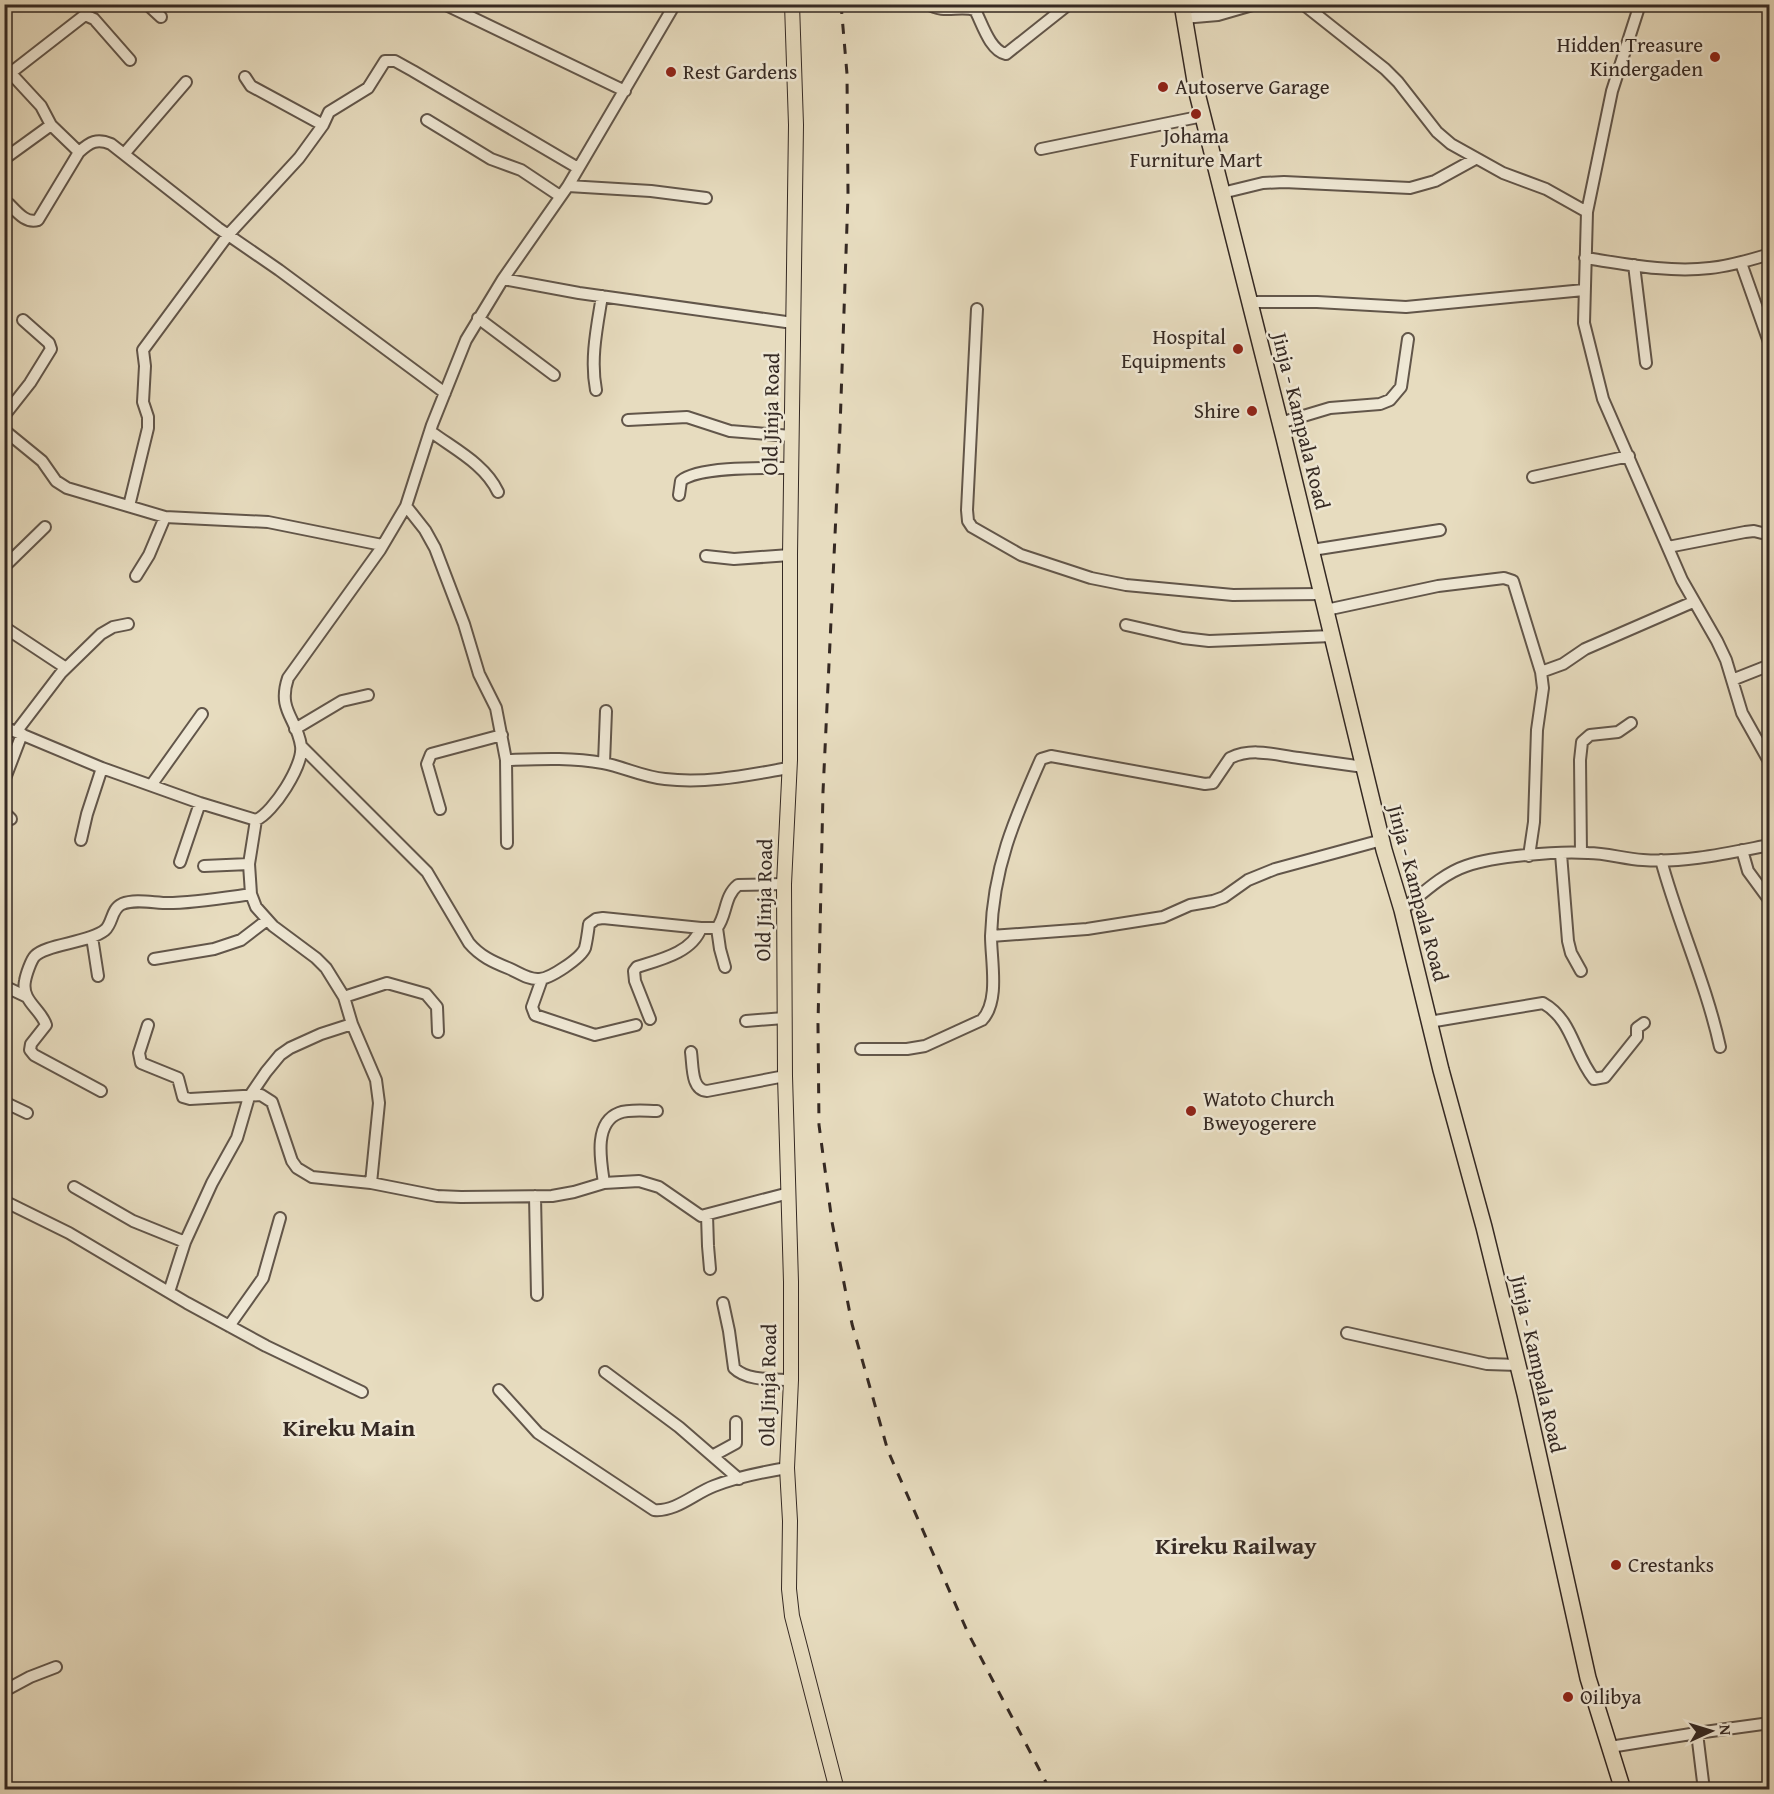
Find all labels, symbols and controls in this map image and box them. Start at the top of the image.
place label: Hidden Treasure Kindergaden [1557,29,1703,84]
marker: Hidden Treasure Kindergaden [1708,50,1722,64]
place label: Rest Gardens [683,56,797,87]
marker: Rest Gardens [664,65,678,79]
place label: Autoserve Garage [1175,71,1330,102]
marker: Autoserve Garage [1156,80,1170,94]
marker: Johama Furniture Mart [1189,107,1203,121]
place label: Johama Furniture Mart [1130,120,1263,175]
place label: Hospital Equipments [1121,321,1226,376]
street label: Jinja - Kampala Road [1264,326,1339,513]
marker: Hospital Equipments [1231,342,1245,356]
street label: Old Jinja Road [754,351,787,476]
place label: Shire [1194,395,1240,426]
marker: Shire [1245,404,1259,418]
street label: Jinja - Kampala Road [1379,798,1457,985]
street label: Old Jinja Road [747,837,780,962]
place label: Watoto Church Bweyogerere [1203,1083,1335,1138]
marker: Watoto Church Bweyogerere [1184,1104,1198,1118]
street label: Jinja - Kampala Road [1502,1269,1574,1457]
street label: Old Jinja Road [751,1322,784,1447]
district label: Kireku Main [283,1410,415,1445]
district label: Kireku Railway [1155,1528,1317,1563]
place label: Crestanks [1628,1549,1714,1580]
marker: Crestanks [1609,1558,1623,1572]
place label: Oilibya [1580,1681,1641,1712]
marker: Oilibya [1561,1690,1575,1704]
north arrow [1681,1701,1741,1761]
text: N [1714,1724,1738,1736]

